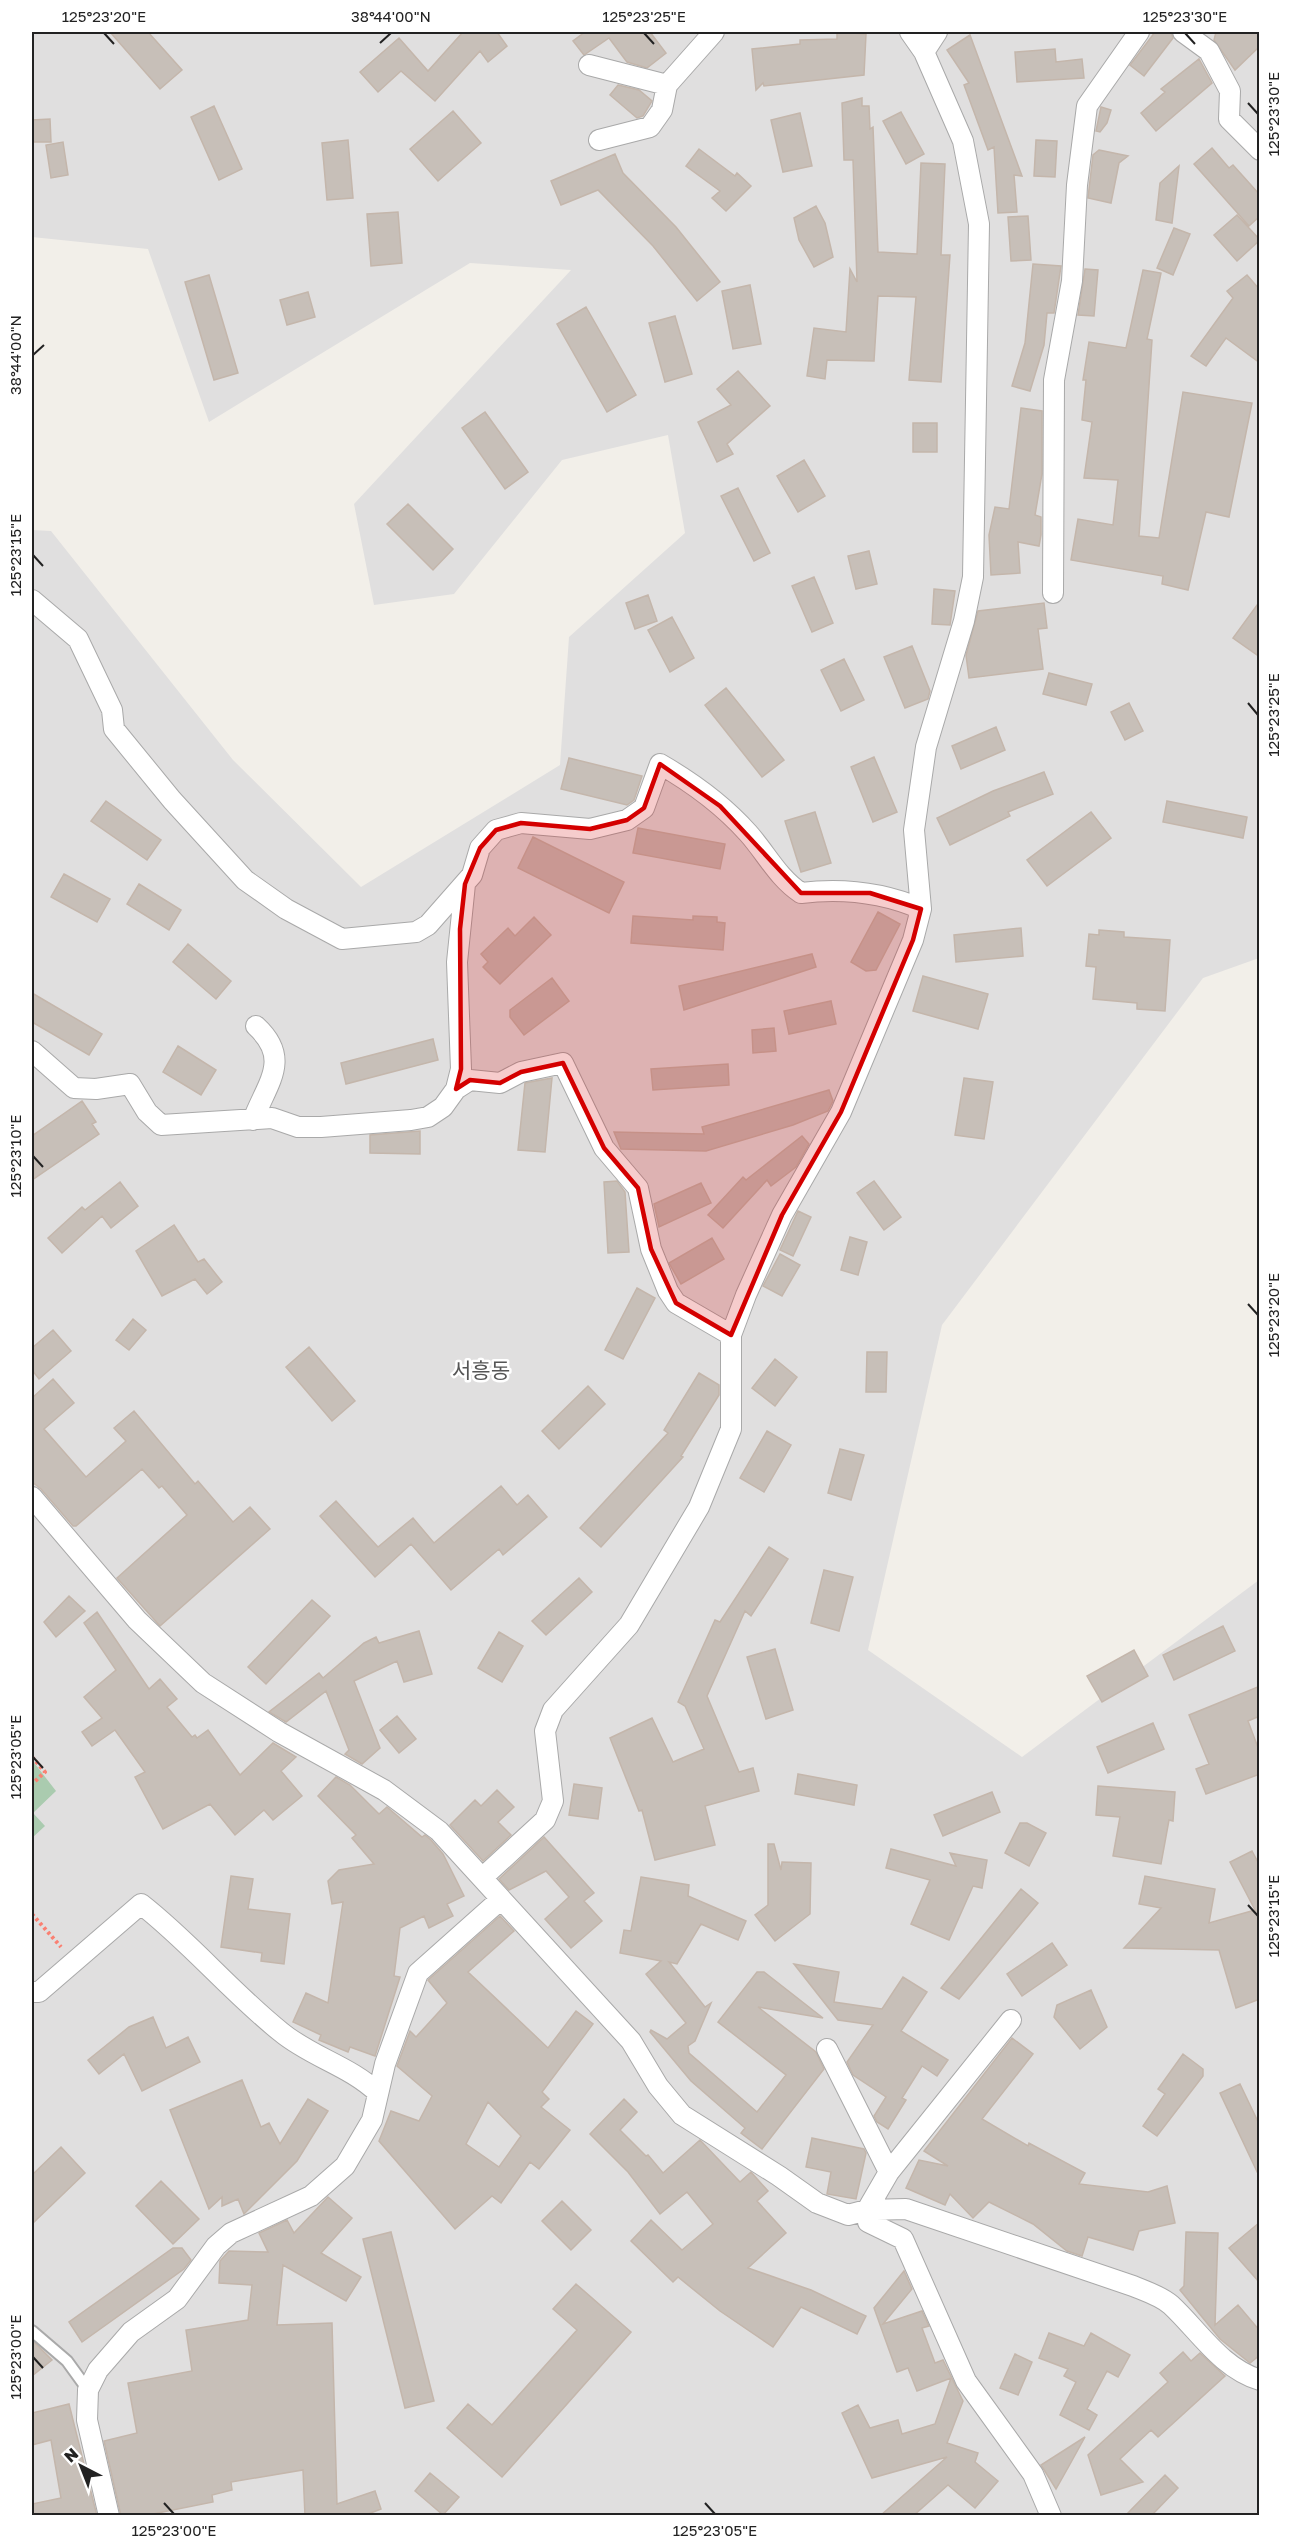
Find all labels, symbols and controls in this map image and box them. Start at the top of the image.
text: 125°23'20"E [62,7,146,25]
text: 38°44'00"N [351,7,431,25]
text: 125°23'25"E [602,7,686,25]
text: 125°23'30"E [1143,7,1227,25]
text: 125°23'30"E [1264,72,1282,156]
text: 38°44'00"N [6,315,24,395]
text: 125°23'15"E [6,514,24,596]
text: 125°23'25"E [1264,673,1282,757]
text: 125°23'10"E [6,1115,24,1197]
text: 125°23'20"E [1264,1273,1282,1357]
district label: 서흥동 [452,1357,510,1383]
text: 125°23'05"E [6,1715,24,1799]
text: 125°23'15"E [1264,1875,1282,1957]
text: 125°23'00"E [6,2315,24,2399]
north arrow [51,2436,111,2496]
text: N [60,2443,82,2466]
text: 125°23'00"E [132,2521,216,2539]
text: 125°23'05"E [673,2521,757,2539]

